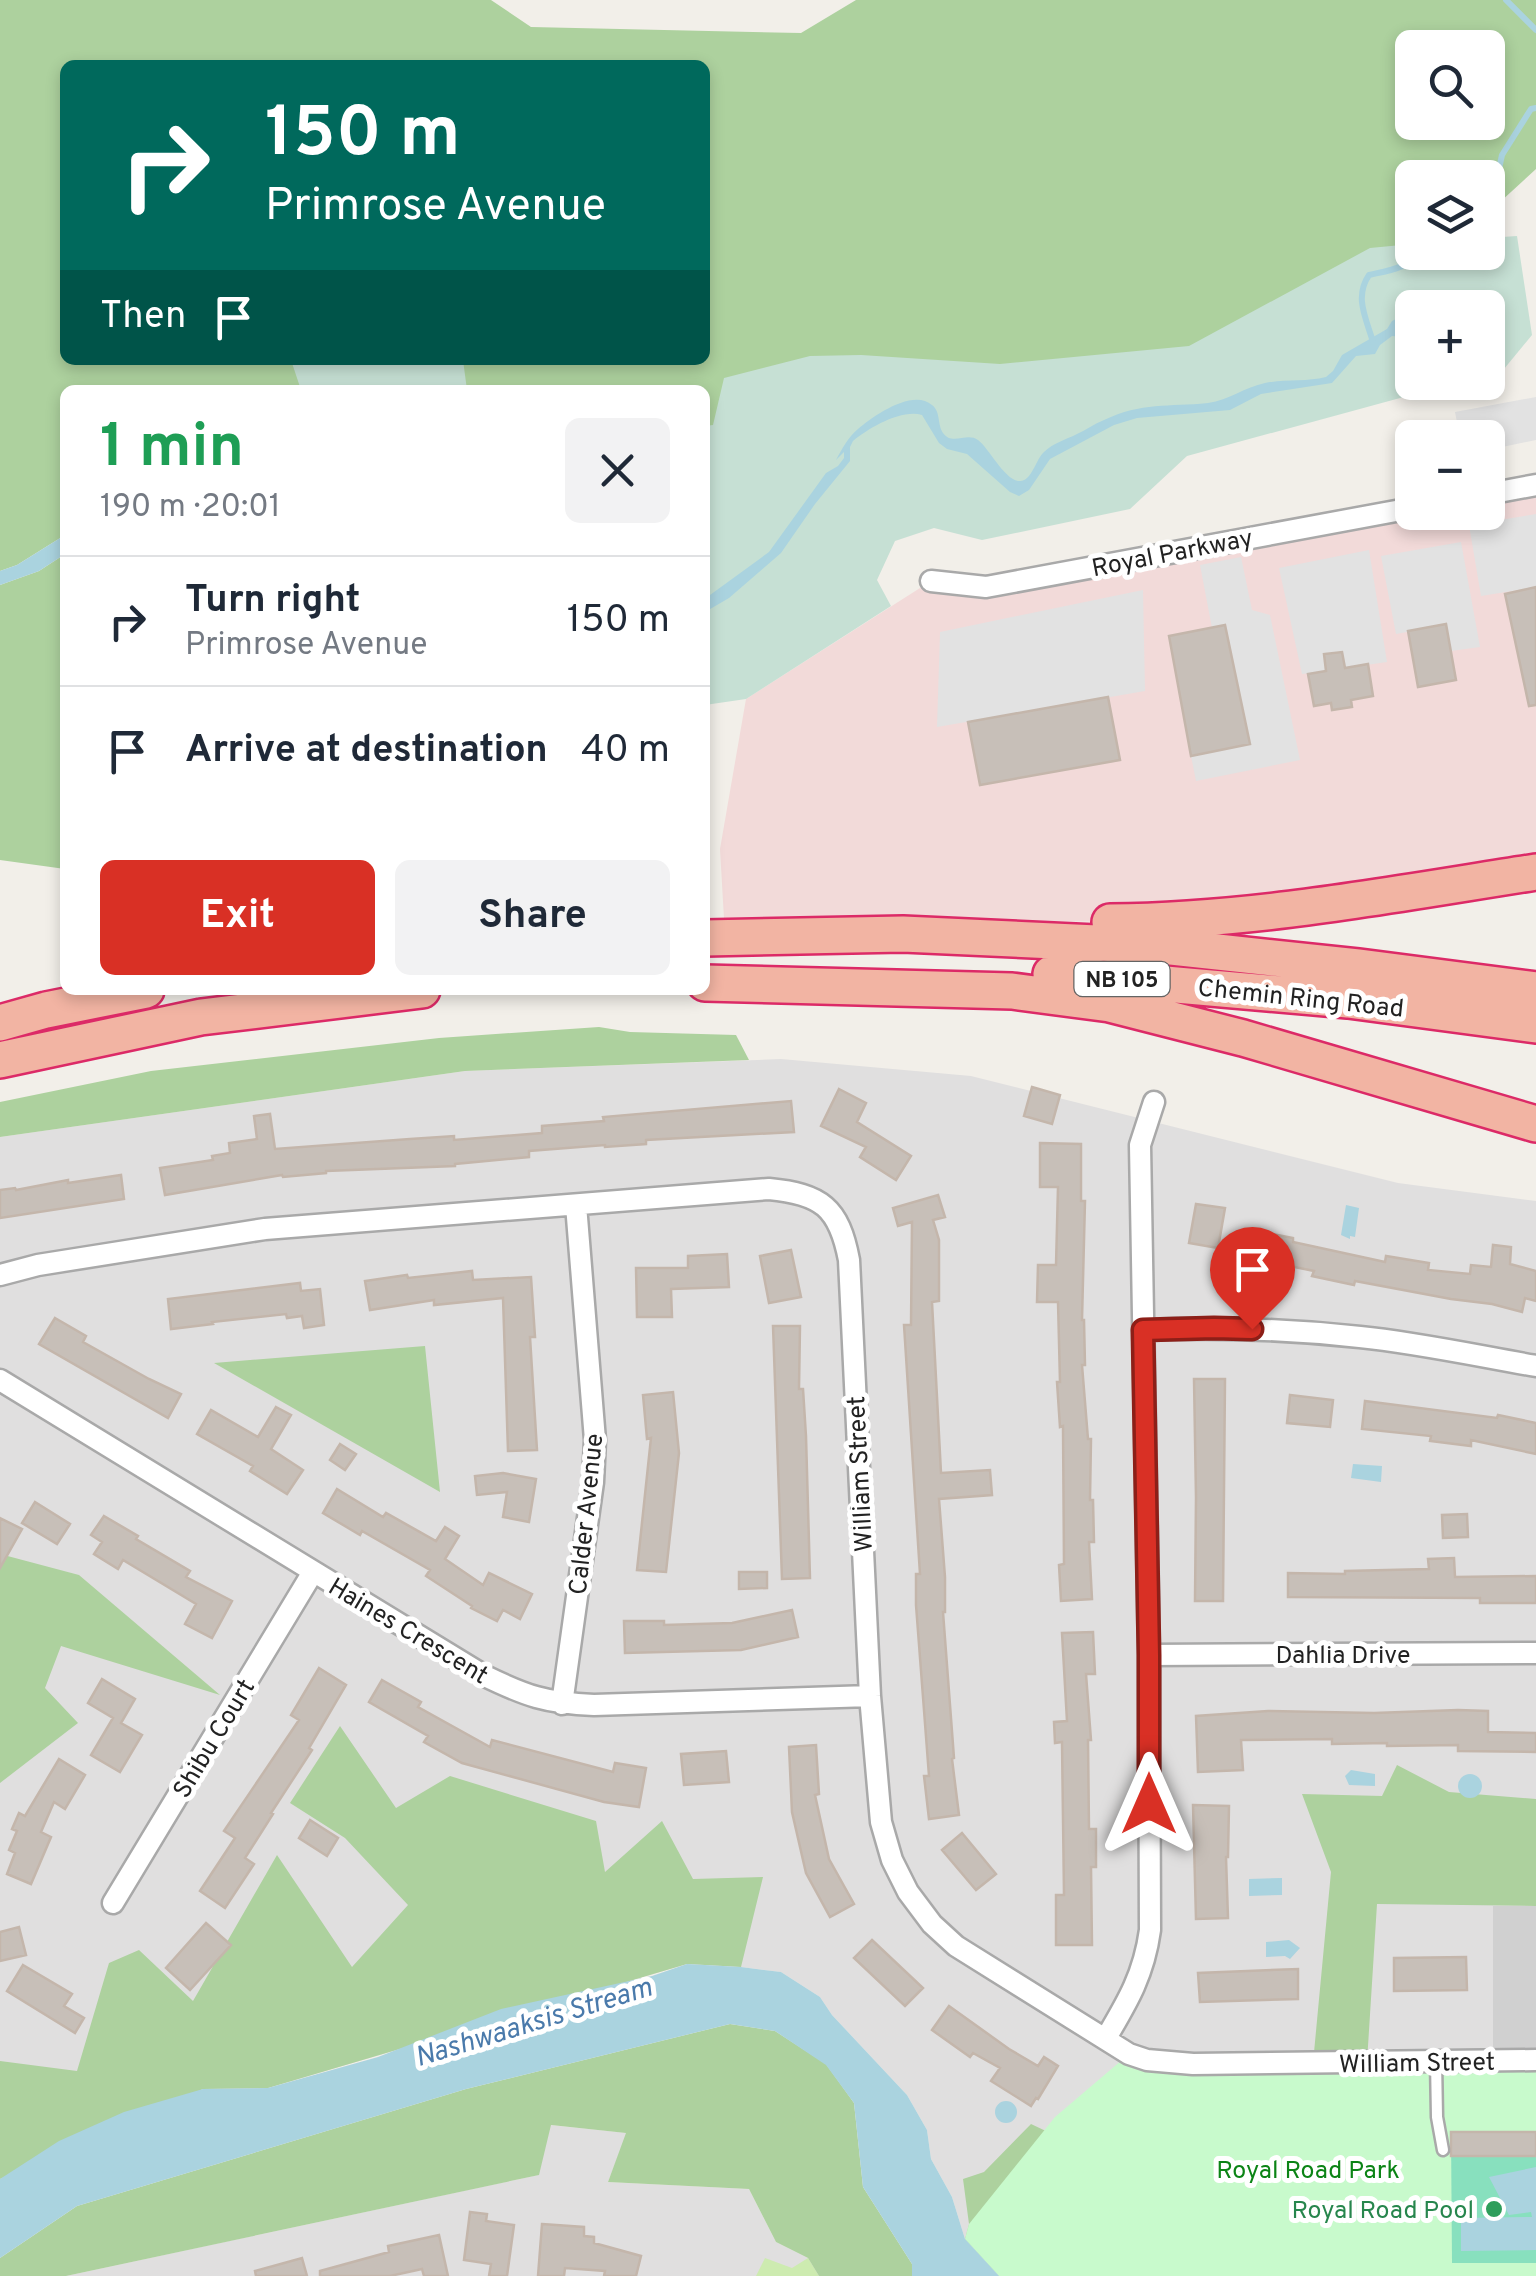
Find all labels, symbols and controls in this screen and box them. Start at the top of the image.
map controls [1395,30,1505,530]
button: search [1395,30,1505,140]
text: 150 m [265,92,460,181]
icon: right [100,100,230,230]
button: layers [1395,160,1505,270]
text: Primrose Avenue [265,179,606,236]
icon: arrive [206,290,261,345]
button: + [1395,290,1505,400]
text: Then [100,293,186,342]
text: 1 min [100,412,244,488]
button: close [565,418,670,523]
button: − [1395,420,1505,530]
text: 190 m · 20:01 [100,488,281,528]
street label: Royal Parkway [1089,524,1256,586]
text: Turn right [185,577,360,626]
icon: right [100,594,155,649]
text: 150 m [567,597,670,646]
text: Primrose Avenue [185,626,427,666]
icon: arrive [100,724,155,779]
text: Arrive at destination [185,727,548,776]
text: 40 m [581,727,670,776]
button: Exit [100,860,375,975]
button: Share [395,860,670,975]
road number: NB 105 [1074,962,1170,996]
street label: Chemin Ring Road [1196,973,1405,1027]
pin [1210,1227,1295,1330]
icon: arrive [1225,1242,1280,1297]
street label: William Street [842,1395,882,1553]
street label: Calder Avenue [564,1432,612,1596]
street label: Haines Crescent [322,1572,493,1693]
street label: Dahlia Drive [1276,1641,1410,1673]
street label: Shibu Court [167,1674,264,1805]
position arrow [1097,1752,1201,1856]
water label: Nashwaaksis Stream [411,1971,657,2077]
street label: William Street [1339,2048,1495,2082]
park label: Royal Road Park [1216,2156,1400,2188]
place label: Royal Road Pool [1291,2196,1474,2228]
marker: Royal Road Pool [1483,2198,1505,2220]

